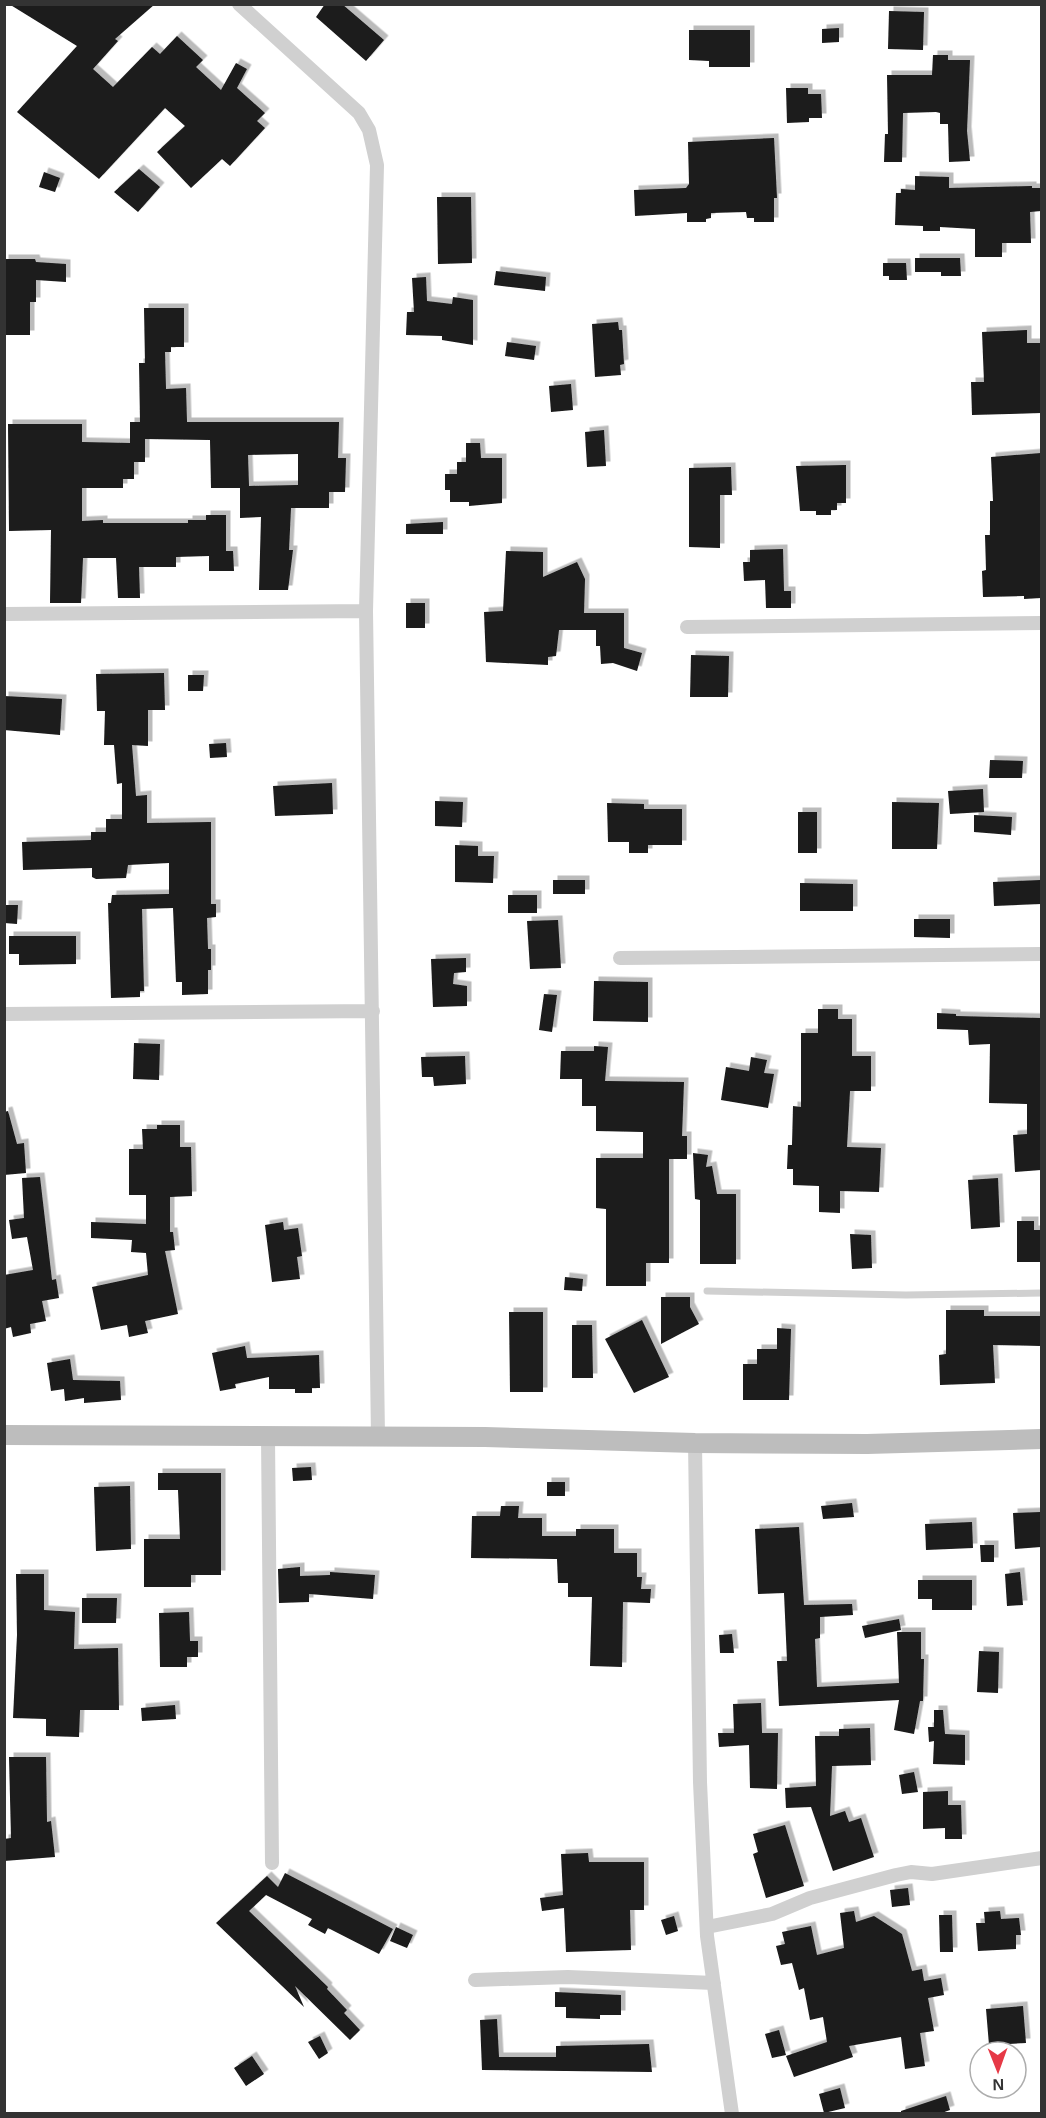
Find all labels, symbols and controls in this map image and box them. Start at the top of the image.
north arrow [968,2040,1028,2100]
text: N [992,2076,1004,2093]

